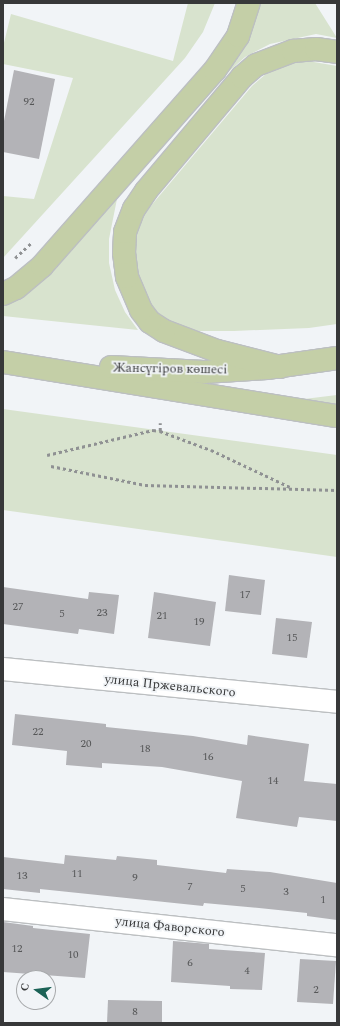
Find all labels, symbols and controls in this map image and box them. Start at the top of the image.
house number: 92 [24,95,34,109]
street label: Жансүгіров көшесі [113,360,227,378]
house number: 17 [240,588,250,602]
house number: 27 [13,600,23,614]
house number: 23 [97,606,107,620]
house number: 5 [59,607,65,621]
house number: 21 [157,609,167,623]
house number: 19 [194,615,204,629]
house number: 15 [287,631,297,645]
street label: улица Пржевальского [104,671,236,701]
house number: 22 [33,725,43,739]
house number: 20 [81,737,91,751]
house number: 18 [140,742,150,756]
house number: 16 [203,750,213,764]
house number: 14 [268,774,278,788]
house number: 11 [72,867,82,881]
house number: 13 [17,869,27,883]
house number: 9 [132,871,138,885]
house number: 7 [187,880,193,894]
house number: 5 [240,882,246,896]
house number: 3 [283,885,289,899]
house number: 1 [320,893,326,907]
street label: улица Фаворского [115,914,225,940]
house number: 12 [12,942,22,956]
house number: 10 [68,948,78,962]
house number: 6 [187,956,193,970]
house number: 4 [244,964,250,978]
north arrow [16,970,56,1010]
text: С [16,981,34,993]
house number: 2 [313,983,319,997]
house number: 8 [132,1005,138,1019]

